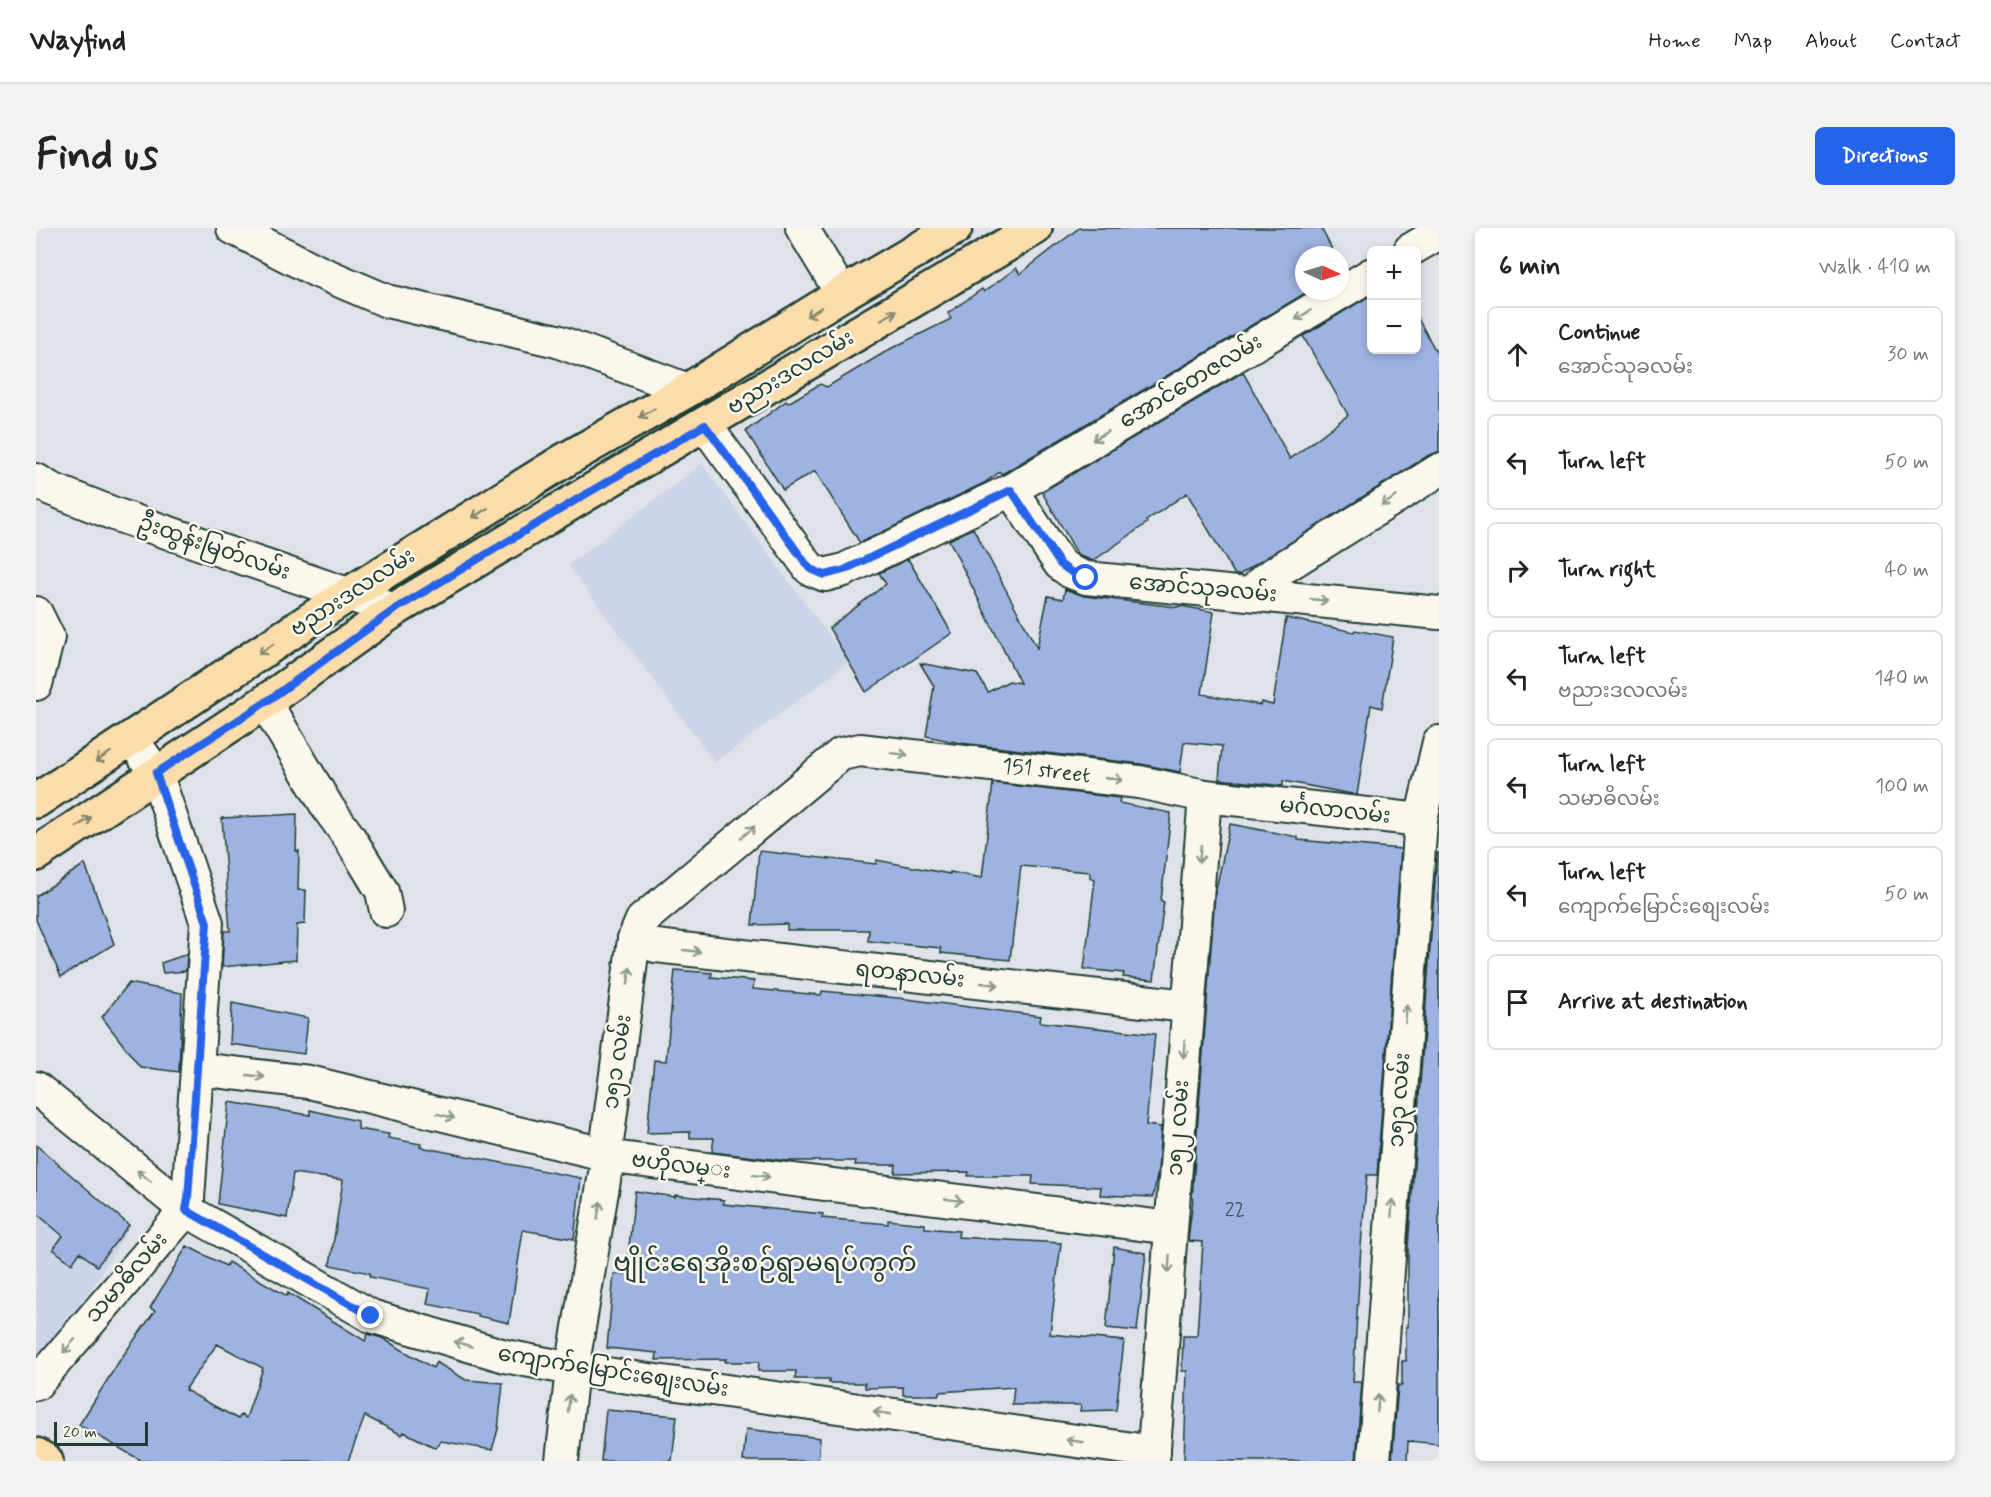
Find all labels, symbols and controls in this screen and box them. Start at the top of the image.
text: Wayfind [30,23,126,60]
text: Home [1649,27,1701,55]
text: Map [1734,27,1772,55]
text: About [1805,27,1857,55]
text: Contact [1890,27,1961,55]
button: Directions [1815,127,1955,185]
text: Find us [36,129,158,184]
north arrow [1295,246,1349,300]
map controls [1367,246,1421,354]
button: + [1367,246,1421,300]
text: 6 min [1499,250,1561,284]
text: Walk · 410 m [1819,254,1931,281]
button: − [1367,300,1421,354]
one-way arrow [806,306,823,318]
one-way arrow [880,309,897,321]
one-way arrow [1295,309,1312,321]
text: Continue [1558,319,1640,347]
street label: ဗညားဒလလမ်း [721,322,861,424]
street label: အောင်တေဇလမ်း [1113,326,1268,436]
icon: ahead [1501,338,1534,371]
text: 30 m [1887,341,1929,368]
text: အောင်သုခလမ်း [1558,354,1693,381]
one-way arrow [639,408,657,419]
one-way arrow [1092,431,1109,443]
icon: left [1501,446,1534,479]
text: Turn left [1558,448,1646,476]
text: 50 m [1884,449,1929,476]
one-way arrow [1381,495,1398,508]
street label: ဦးထွန်းမြတ်လမ်း [134,506,295,589]
one-way arrow [472,507,489,519]
street label: ဗညားဒလလမ်း [284,540,422,645]
icon: right [1501,554,1534,587]
text: Turn right [1558,556,1656,584]
text: 40 m [1885,557,1929,584]
route start [1072,564,1098,590]
street label: အောင်သုခလမ်း [1128,566,1278,611]
one-way arrow [1308,595,1328,606]
one-way arrow [257,643,274,656]
text: Turn left [1558,643,1646,671]
icon: left [1501,662,1534,695]
text: 140 m [1875,665,1929,692]
text: ဗညားဒလလမ်း [1558,678,1688,705]
one-way arrow [889,749,909,760]
one-way arrow [95,751,112,763]
text: Turn left [1558,751,1646,779]
street label: 151 street [1000,752,1092,790]
icon: left [1501,770,1534,803]
text: 100 m [1875,773,1929,800]
one-way arrow [1103,774,1123,785]
text: သမာဓိလမ်း [1558,786,1660,813]
street label: မင်္ဂလာလမ်း [1278,788,1392,831]
one-way arrow [76,816,92,828]
one-way arrow [740,825,755,839]
one-way arrow [1194,844,1205,864]
text: Turn left [1558,859,1646,887]
icon: left [1501,878,1534,911]
text: 50 m [1884,881,1929,908]
text: ကျောက်မြောင်းစျေးလမ်း [1558,894,1770,921]
one-way arrow [681,945,701,956]
street label: ရတနာလမ်း [854,952,966,997]
one-way arrow [624,966,635,986]
one-way arrow [979,979,999,990]
icon: arrive [1501,986,1534,1019]
text: Arrive at destination [1558,988,1748,1016]
one-way arrow [1401,1004,1412,1024]
street label: ၁၅၁ လမ်း [595,1012,640,1111]
one-way arrow [1179,1038,1190,1058]
street label: ၁၅၃ လမ်း [1380,1051,1419,1149]
one-way arrow [245,1071,265,1082]
street label: ၁၅၂ လမ်း [1159,1079,1198,1177]
one-way arrow [436,1110,455,1122]
street label: ဗဟိုလမ္း [629,1143,733,1188]
one-way arrow [137,1169,152,1183]
one-way arrow [751,1171,770,1182]
one-way arrow [944,1195,964,1206]
house number: 22 [1225,1197,1245,1224]
one-way arrow [1387,1199,1398,1219]
one-way arrow [593,1201,604,1221]
street label: သမာဓိလမ်း [78,1225,174,1329]
district label: ဗျိုင်းရေအိုးစဉ်ရွာမရပ်ကွက် [613,1245,917,1283]
one-way arrow [1163,1254,1174,1274]
route end [357,1302,383,1328]
street label: ကျောက်မြောင်းစျေးလမ်း [495,1337,731,1407]
one-way arrow [62,1338,75,1354]
one-way arrow [454,1338,473,1349]
one-way arrow [563,1393,574,1413]
one-way arrow [1373,1393,1384,1413]
one-way arrow [873,1408,893,1419]
scale bar [54,1419,148,1446]
text: 20 m [63,1422,97,1443]
one-way arrow [1066,1436,1086,1447]

